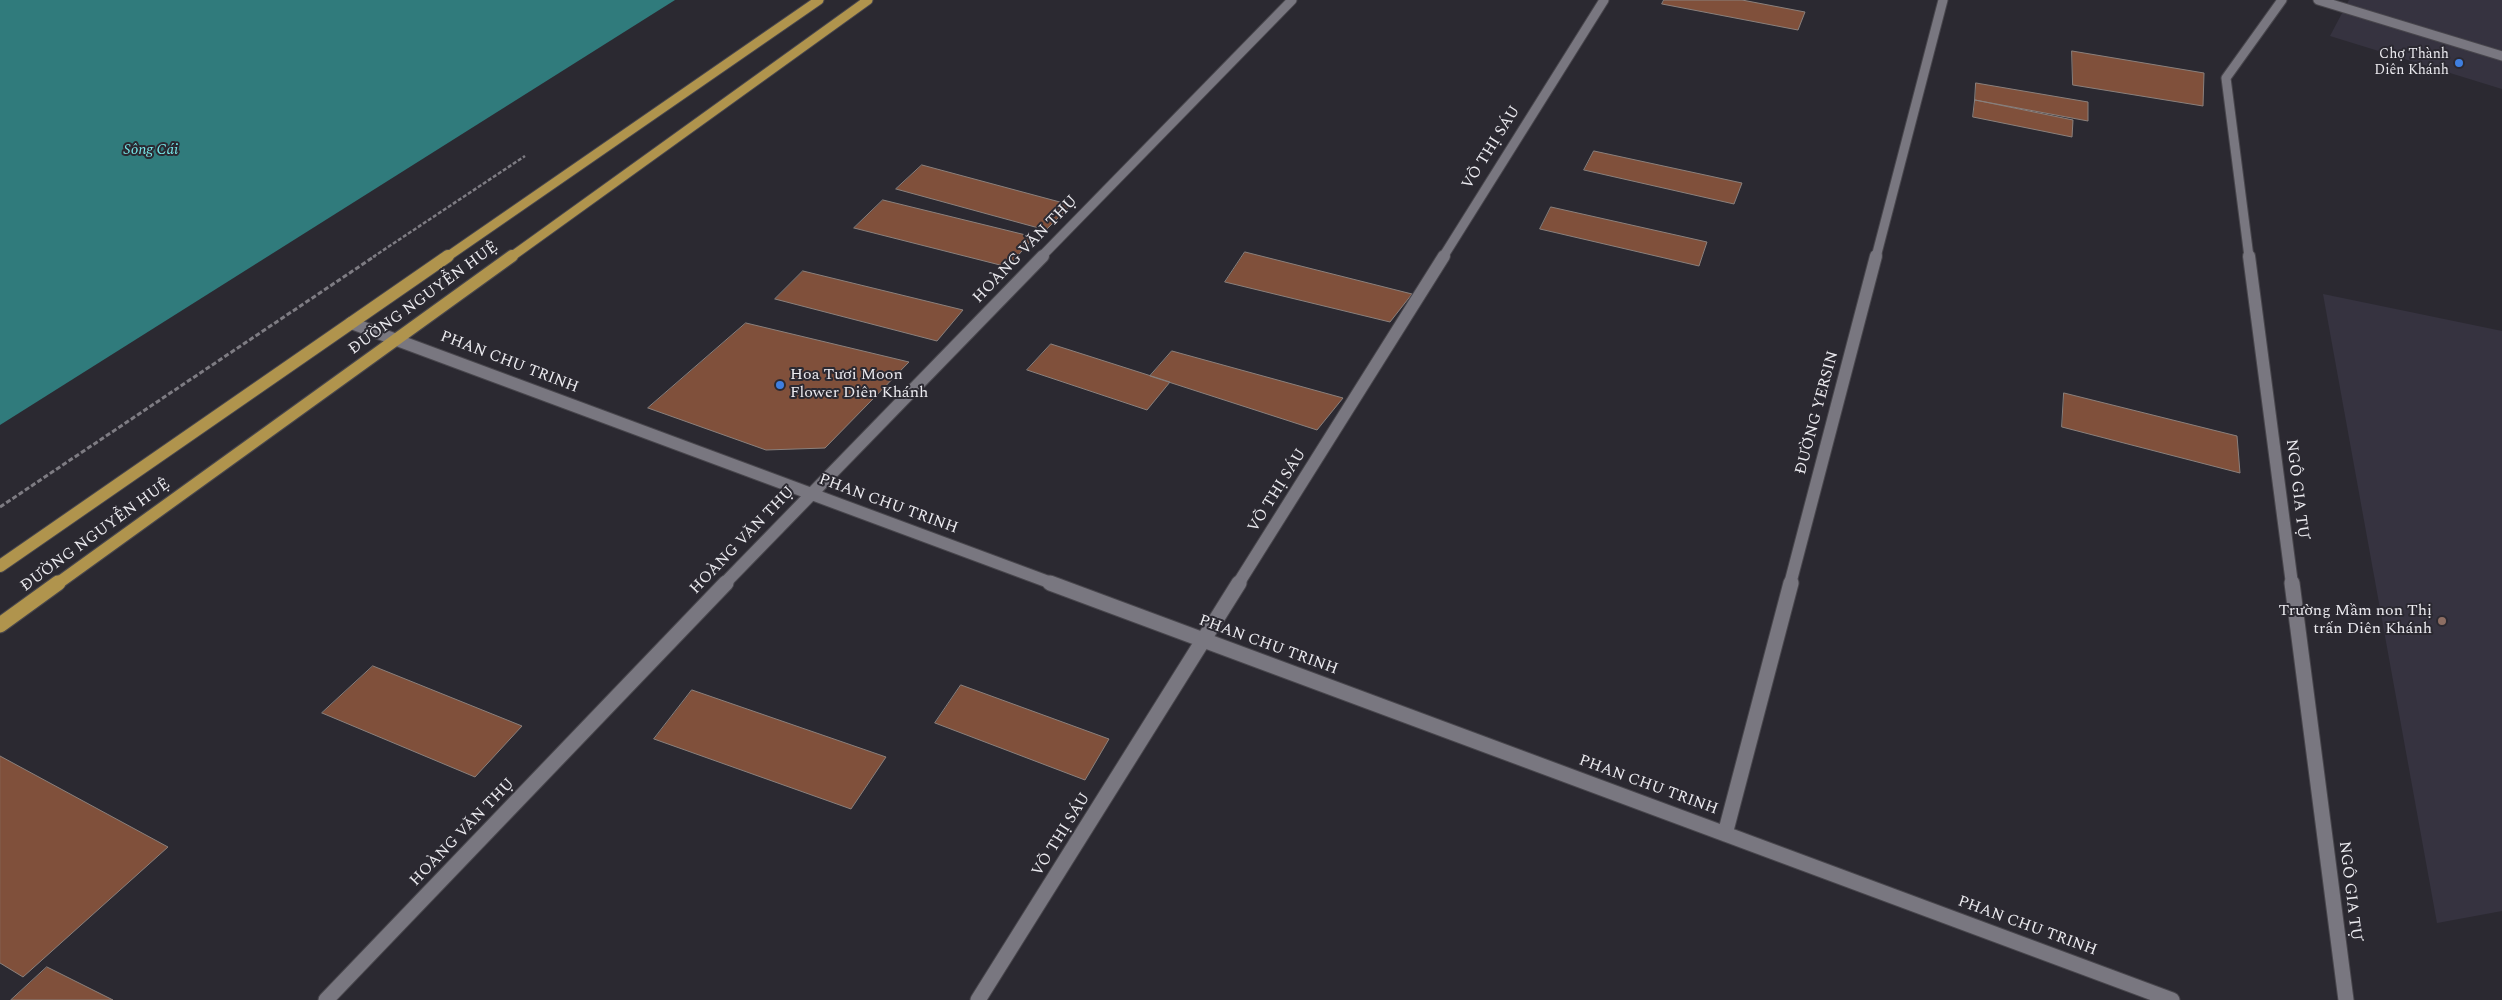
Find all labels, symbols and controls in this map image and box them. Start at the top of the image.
place label: Chợ Thành Diên Khánh [2374,47,2449,80]
marker: Chợ Thành Diên Khánh [2453,57,2465,69]
street label: VÕ THỊ SÁU [1459,103,1525,193]
water label: Sông Cái [124,142,178,160]
street label: HOÀNG VĂN THỤ [970,192,1082,308]
street label: ĐƯỜNG NGUYỄN HUỆ [346,238,502,360]
street label: PHAN CHU TRINH [437,328,581,398]
street label: ĐƯỜNG YERSIN [1792,349,1844,477]
place label: Hoa Tươi Moon Flower Diên Khánh [790,366,928,404]
marker: Hoa Tươi Moon Flower Diên Khánh [774,379,786,391]
street label: NGÔ GIA TỰ [2280,438,2312,540]
street label: VÕ THỊ SÁU [1245,446,1311,536]
street label: PHAN CHU TRINH [816,471,960,539]
street label: ĐƯỜNG NGUYỄN HUỆ [18,475,174,597]
street label: HOÀNG VĂN THỤ [687,483,799,599]
place label: Trường Mầm non Thị trấn Diên Khánh [2279,602,2432,640]
street label: PHAN CHU TRINH [1196,612,1340,680]
marker: Trường Mầm non Thị trấn Diên Khánh [2436,615,2448,627]
street label: PHAN CHU TRINH [1576,752,1720,820]
street label: HOÀNG VĂN THỤ [407,775,519,891]
street label: VÕ THỊ SÁU [1029,790,1095,880]
street label: NGÔ GIA TỰ [2333,840,2365,942]
street label: PHAN CHU TRINH [1955,893,2099,961]

